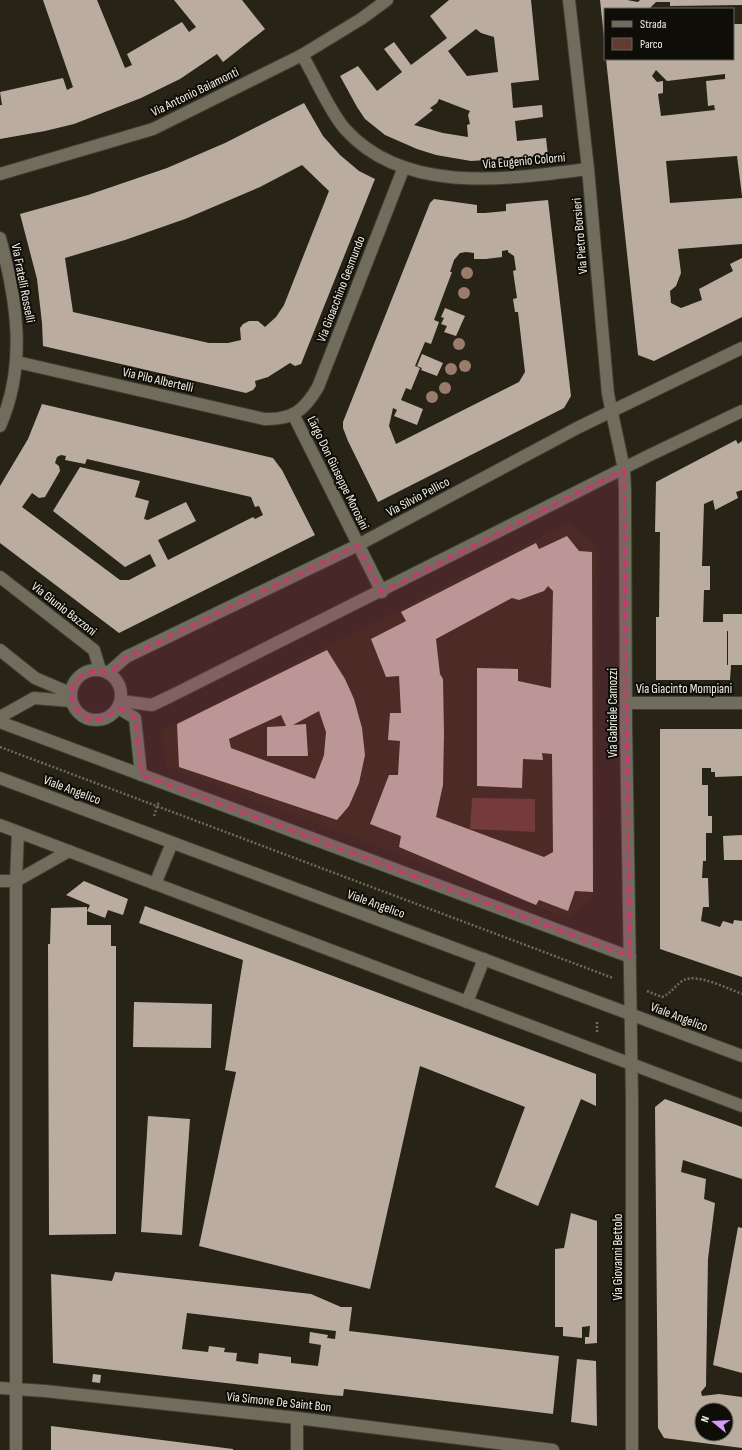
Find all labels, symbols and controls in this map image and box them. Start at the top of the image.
legend [604,8,734,60]
text: Strada [640,17,667,32]
text: Parco [640,37,663,52]
street label: Via Antonio Baiamonti [149,64,241,120]
street label: Via Eugenio Colorni [482,149,566,173]
street label: Via Pietro Borsieri [569,197,591,275]
street label: Via Gioacchino Gesmundo [313,234,369,344]
street label: Via Fratelli Rosselli [7,242,39,324]
street label: Via Pilo Albertelli [121,364,195,396]
street label: Largo Don Giuseppe Morosini [303,413,373,533]
street label: Via Silvio Pellico [384,474,452,520]
street label: Via Giunio Bazzoni [28,579,100,639]
street label: Via Gabriele Camozzi [605,668,621,758]
street label: Via Giacinto Mompiani [636,681,732,697]
street label: Viale Angelico [41,772,103,808]
street label: Viale Angelico [345,886,407,922]
street label: Viale Angelico [648,999,710,1035]
street label: Via Giovanni Bettolo [610,1213,626,1301]
street label: Via Simone De Saint Bon [226,1389,332,1415]
north arrow [694,1402,734,1442]
text: N [698,1414,712,1424]

